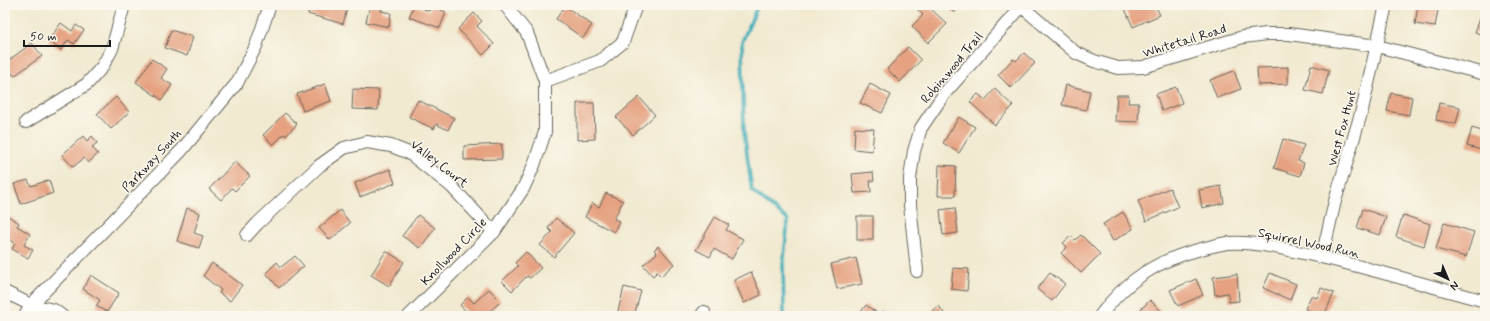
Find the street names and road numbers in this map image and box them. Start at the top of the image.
street label: Whitetail Road [1140,21,1228,62]
street label: Robinwood Trail [917,29,987,107]
street label: West Fox Hunt [1324,89,1361,168]
street label: Parkway South [118,126,186,196]
street label: Valley Court [407,136,472,192]
street label: Knollwood Circle [417,214,491,290]
street label: Squirrel Wood Run [1256,224,1361,263]

